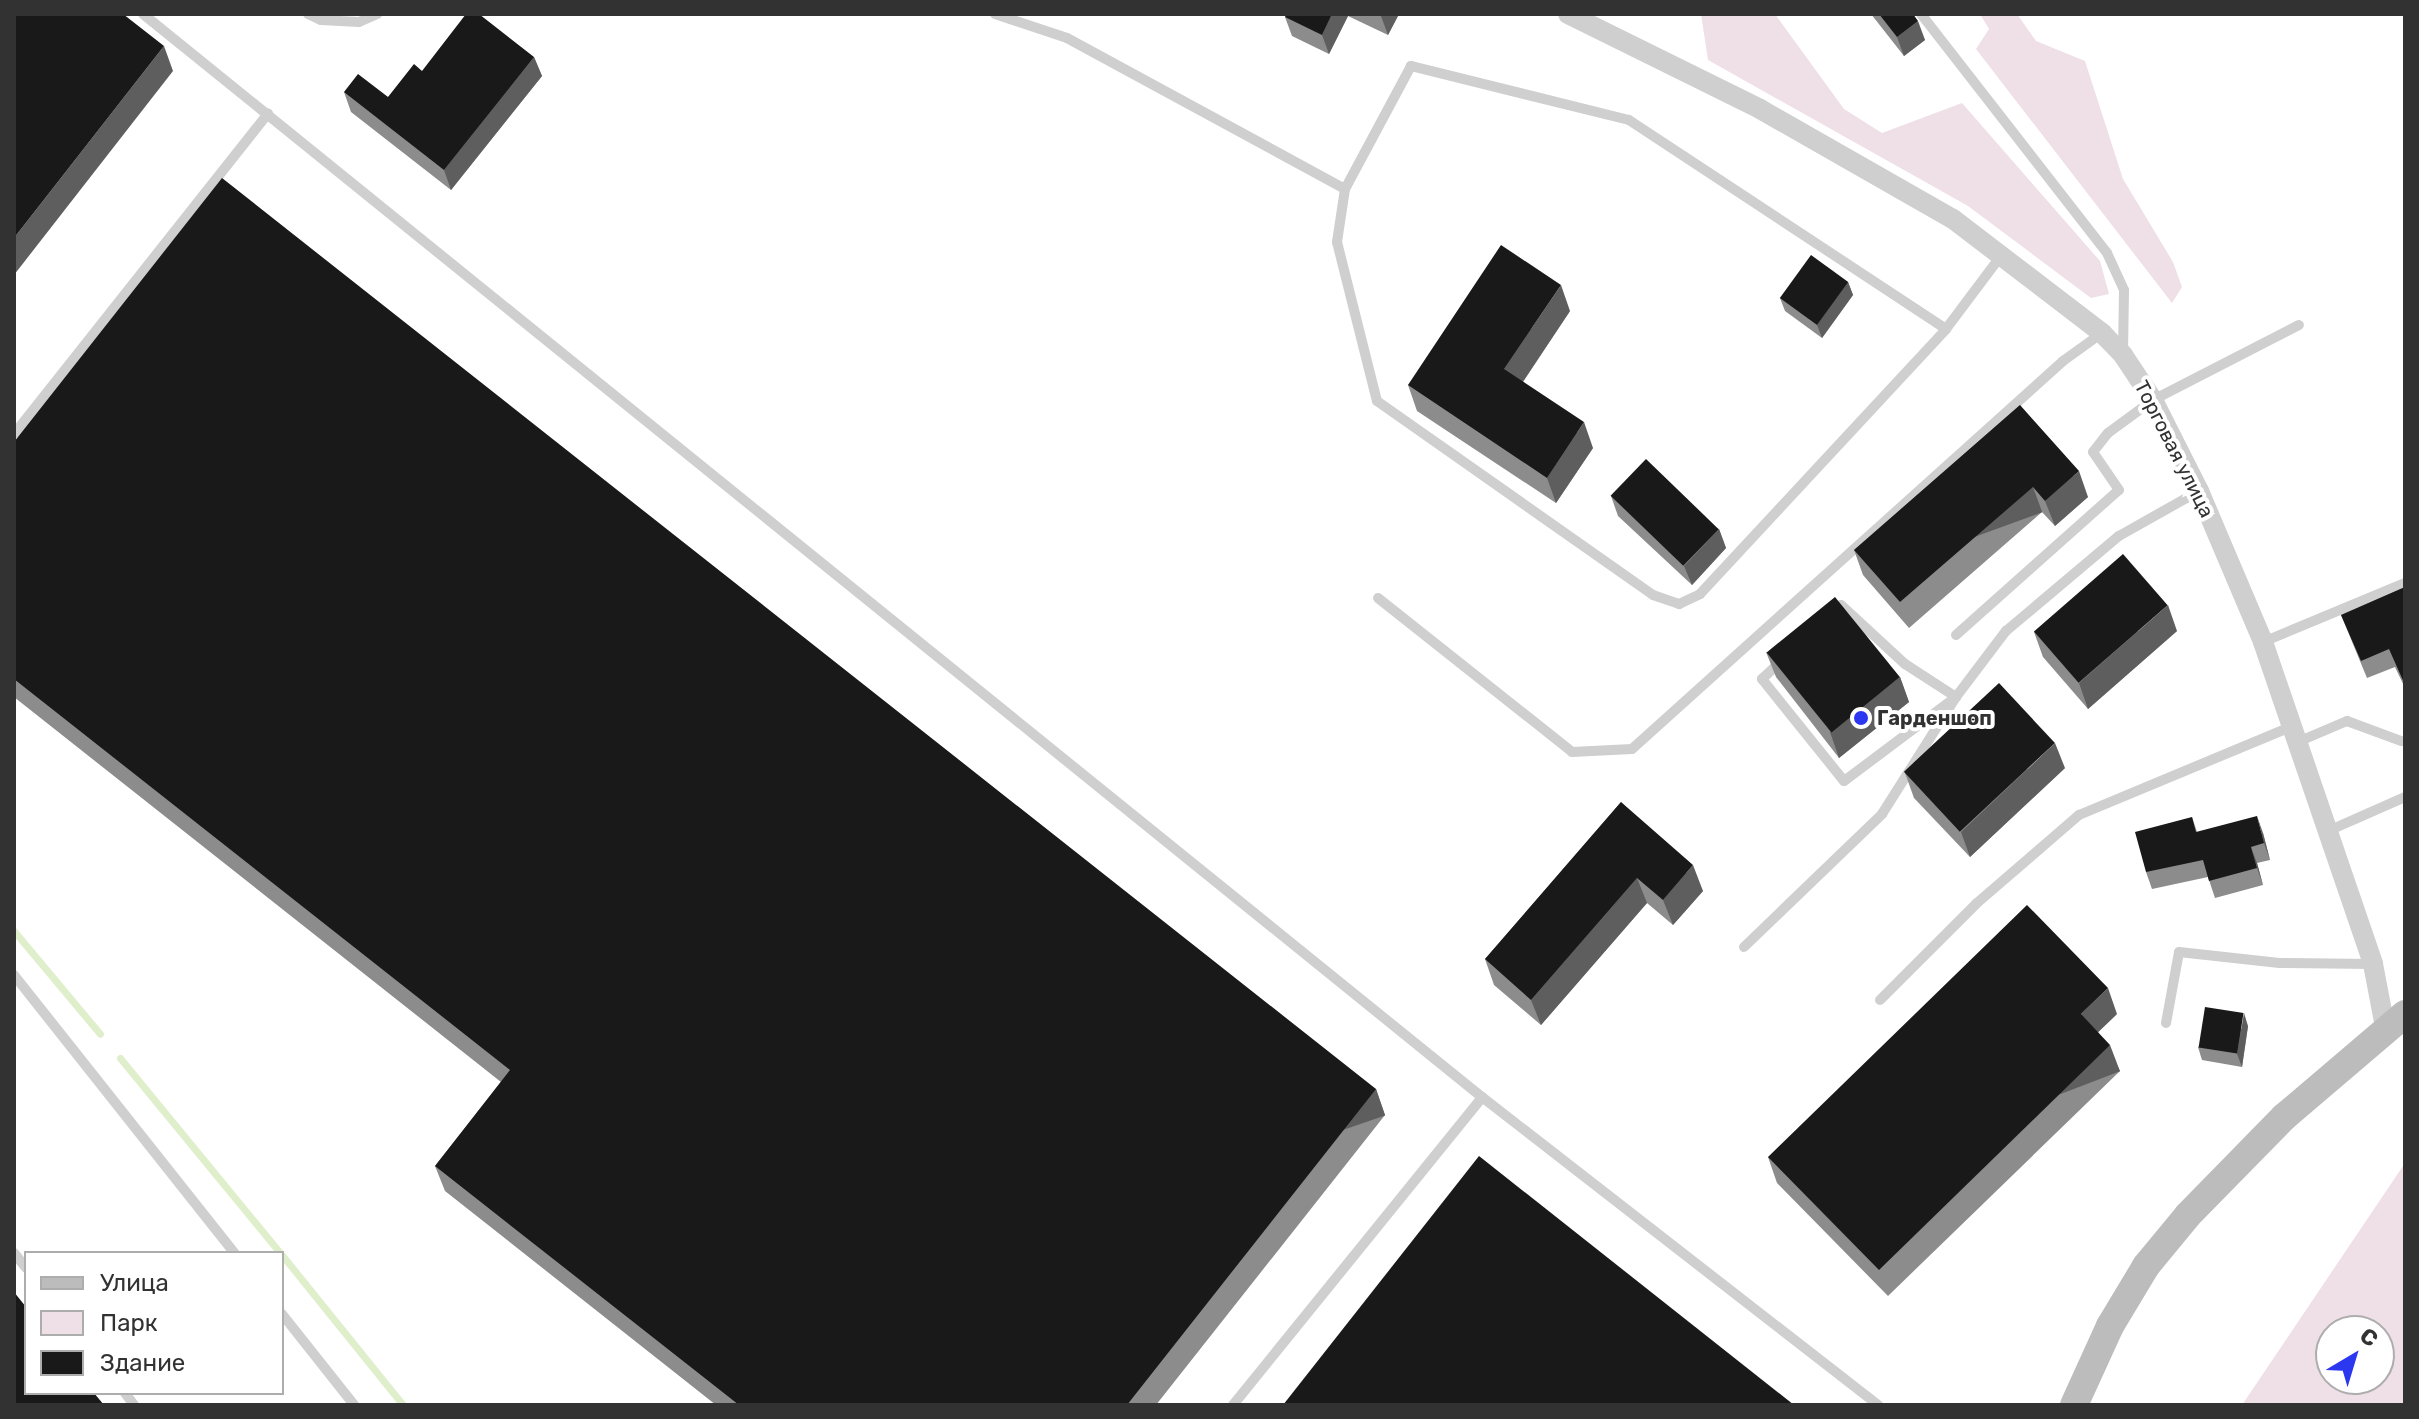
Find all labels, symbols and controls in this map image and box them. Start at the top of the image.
street label: Торговая улица [2129,377,2219,521]
place label: Гарденшоп [1877,706,1992,730]
marker: Гарденшоп [1852,709,1870,727]
legend [24,1251,284,1395]
text: Улица [100,1269,169,1297]
text: Парк [100,1309,158,1337]
north arrow [2315,1315,2395,1395]
text: С [2354,1322,2383,1353]
text: Здание [100,1349,185,1377]

